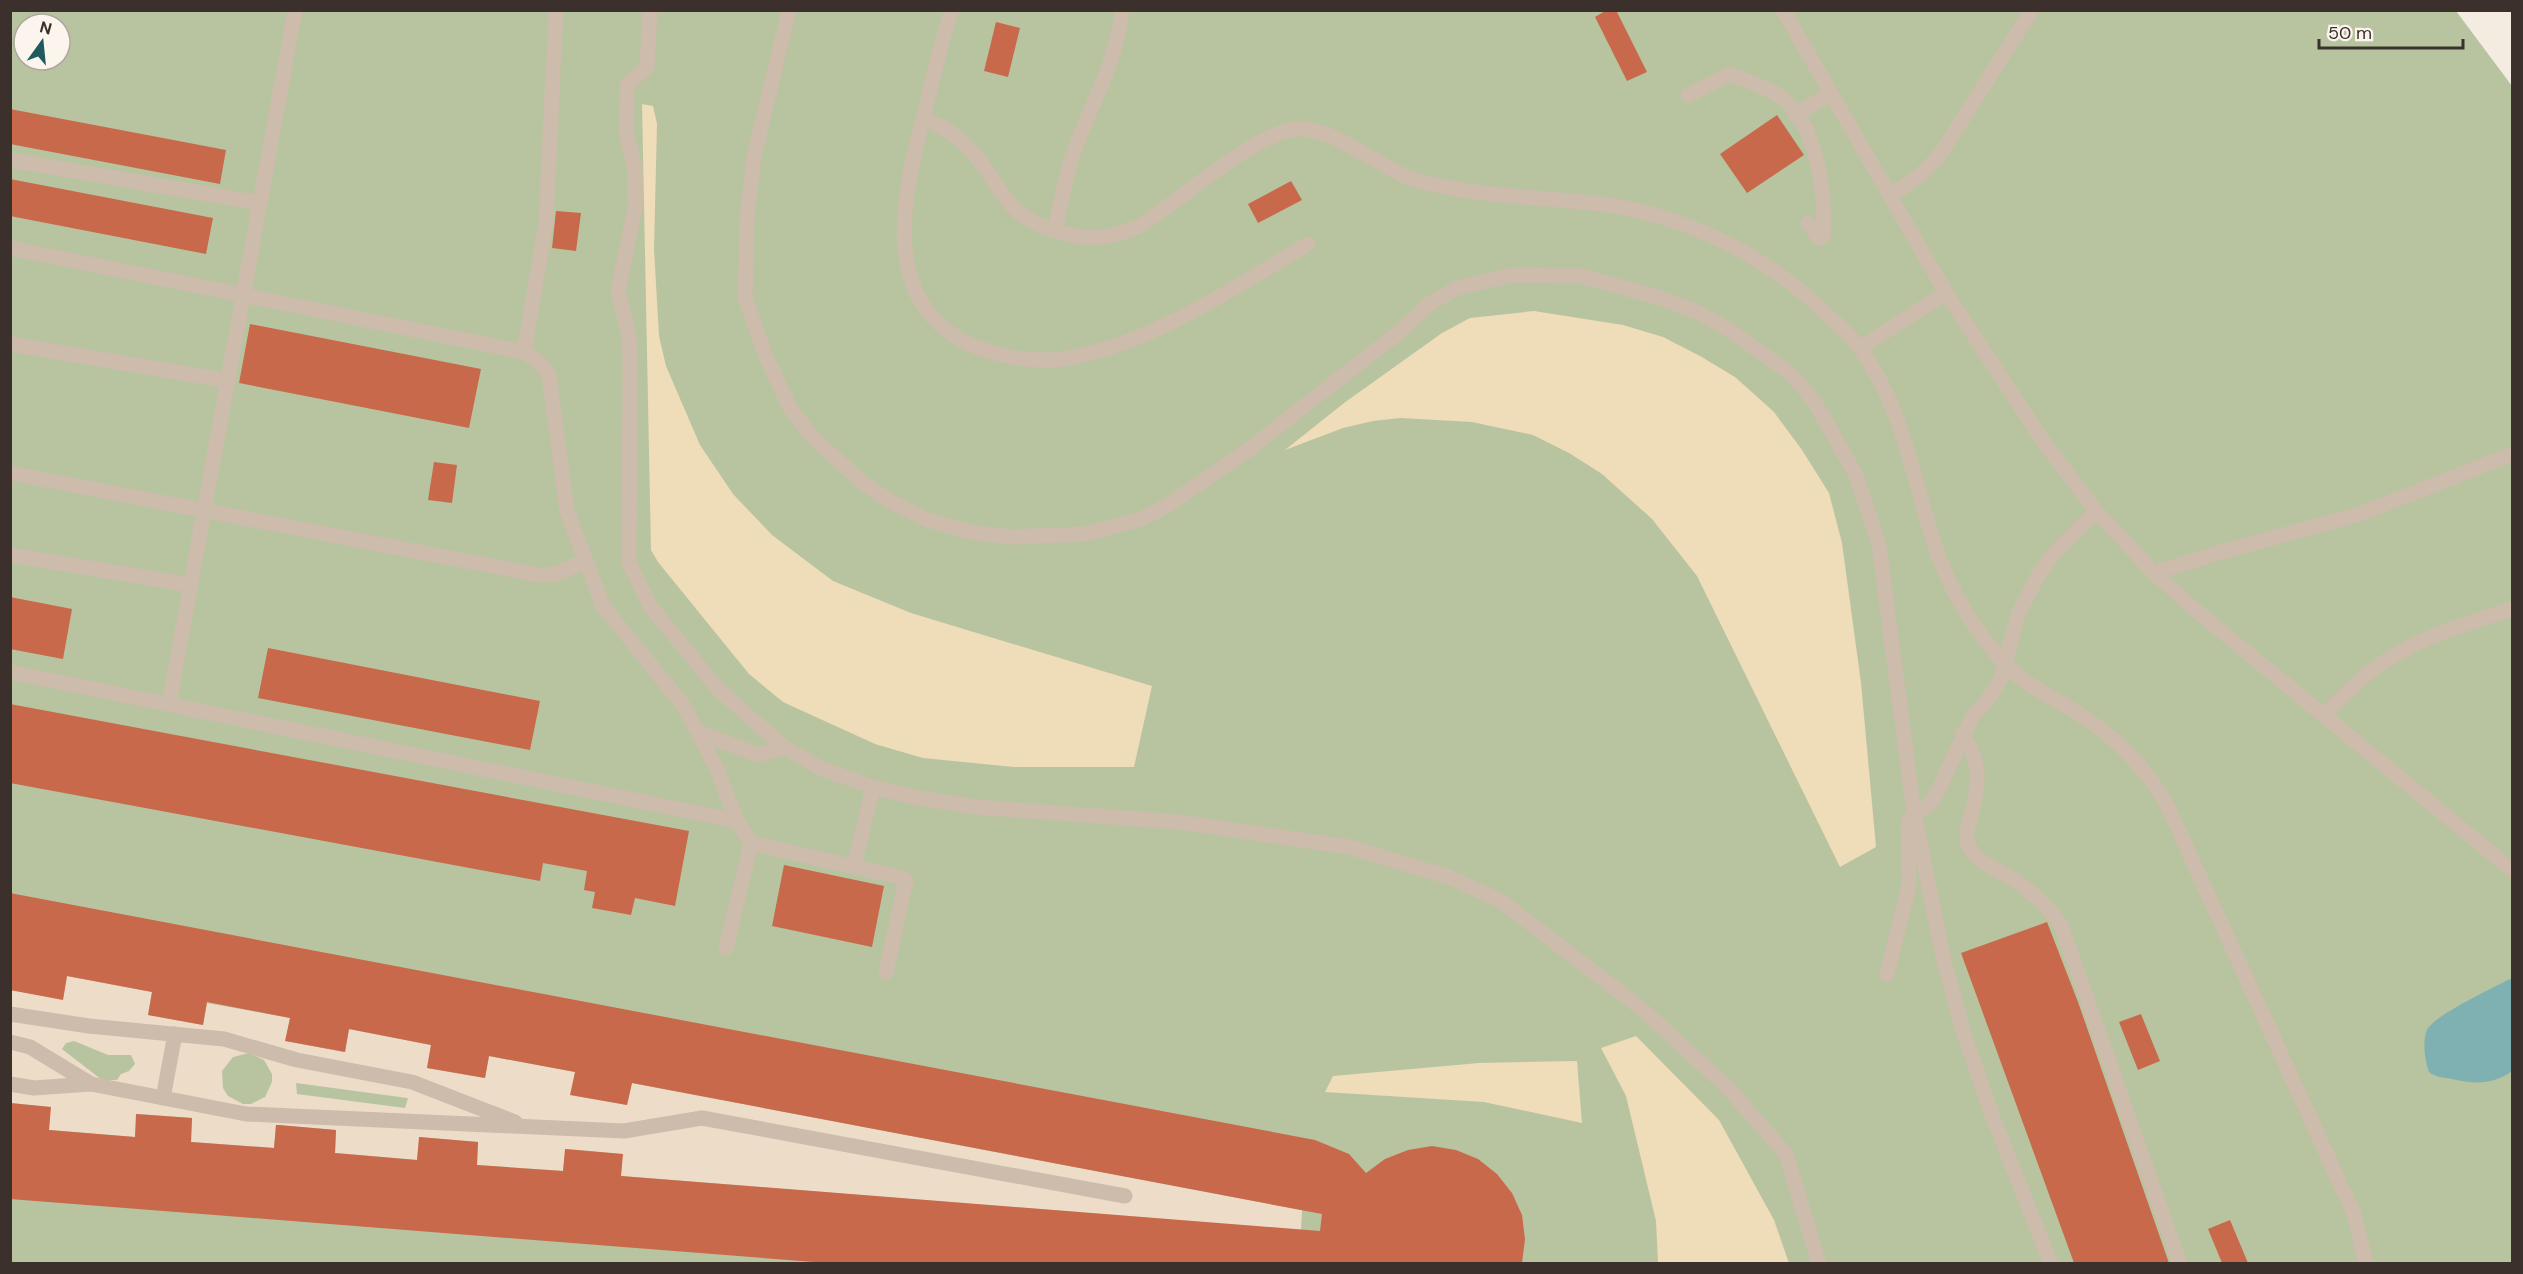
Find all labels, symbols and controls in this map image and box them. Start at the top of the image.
north arrow [12,12,72,72]
scale bar [2319,12,2463,50]
text: N [37,16,54,40]
text: 50 m [2328,21,2372,45]

